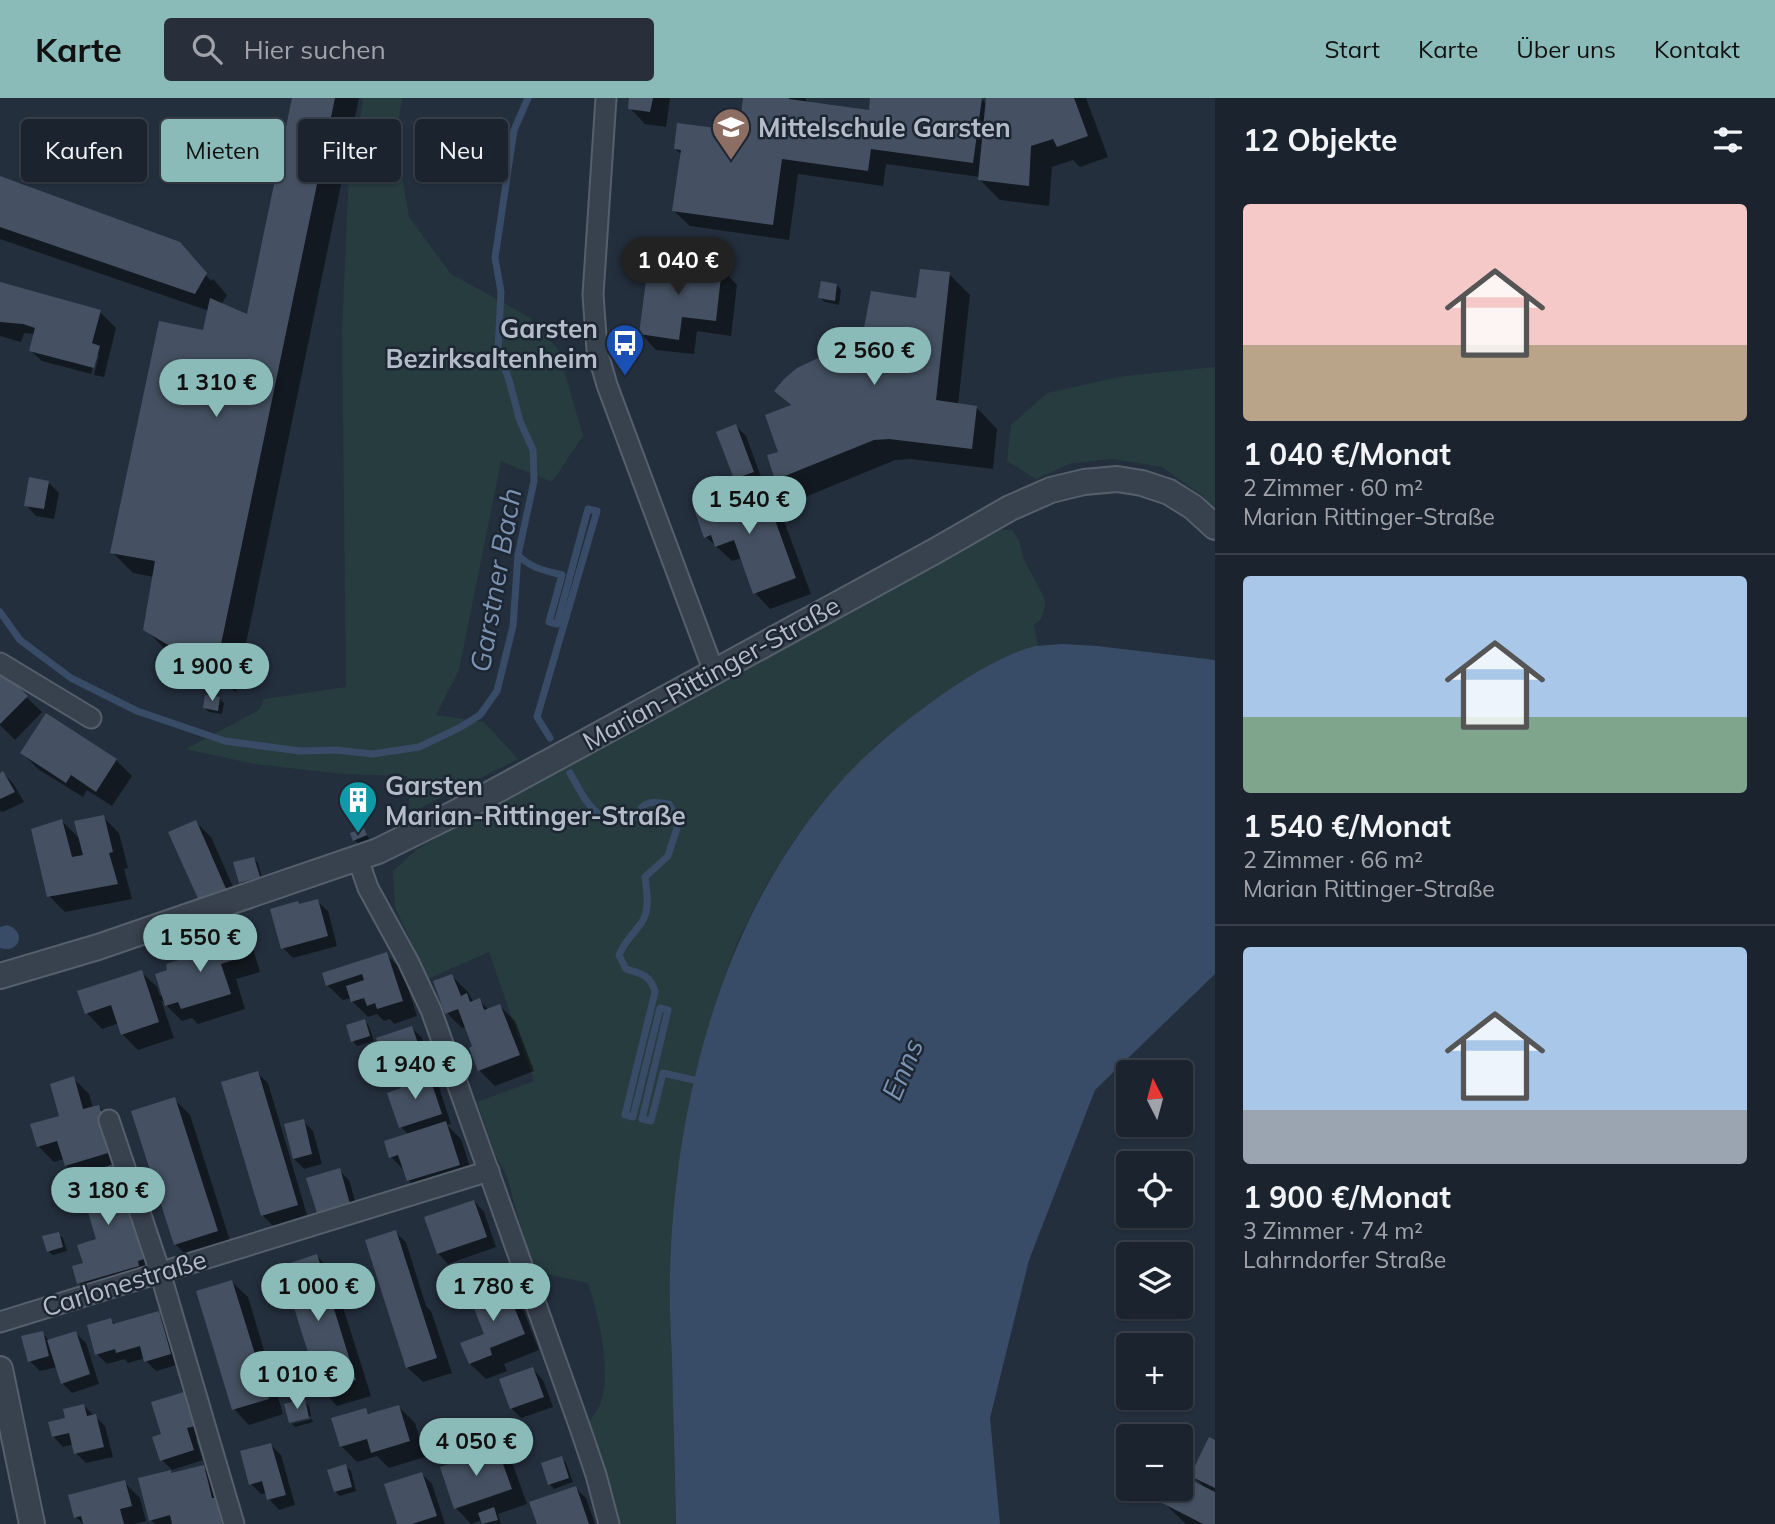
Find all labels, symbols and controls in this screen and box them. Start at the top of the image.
search box [164,18,654,81]
text: Karte [35,29,122,70]
icon: search [188,30,226,68]
text: Hier suchen [244,33,386,66]
text: Start [1324,34,1380,64]
text: Karte [1418,34,1478,64]
text: Über uns [1516,34,1616,64]
text: Kontakt [1654,34,1740,64]
school or university icon: Mittelschule Garsten [710,106,752,161]
place label: Mittelschule Garsten [758,111,1011,144]
chip: Kaufen [21,119,147,182]
chip: Mieten [161,119,284,182]
chip: Filter [298,119,401,182]
chip: Neu [415,119,508,182]
text: 12 Objekte [1243,121,1397,159]
icon: filters [1709,121,1747,159]
pin: 1 040 € [613,238,743,297]
text: 1 040 € [637,245,719,274]
icon: home [1432,250,1558,376]
place label: Garsten Bezirksaltenheim [386,312,598,375]
bus stop icon: Garsten Bezirksaltenheim [604,322,646,377]
pin: 2 560 € [809,328,939,387]
text: 2 560 € [833,335,915,364]
pin: 1 310 € [151,360,281,419]
text: 1 310 € [175,367,257,396]
text: 1 040 €/Monat [1243,435,1451,473]
text: 2 Zimmer · 60 m² [1243,473,1423,502]
pin: 1 540 € [684,476,814,536]
text: 1 540 € [708,484,790,513]
water label: Garstner Bach [462,485,528,675]
text: Marian Rittinger-Straße [1243,502,1495,531]
street label: Marian-Rittinger-Straße [577,589,845,757]
icon: home [1432,622,1558,748]
pin: 1 900 € [147,644,277,703]
text: 1 900 € [171,651,253,680]
place label: Garsten Marian-Rittinger-Straße [385,769,686,832]
building icon: Garsten Marian-Rittinger-Straße [337,779,379,834]
text: 1 540 €/Monat [1243,807,1451,845]
text: 2 Zimmer · 66 m² [1243,845,1423,874]
text: Marian Rittinger-Straße [1243,874,1495,903]
pin: 1 550 € [135,914,265,974]
text: 1 550 € [159,922,241,951]
icon: home [1432,993,1558,1119]
water label: Enns [874,1033,930,1105]
pin: 1 940 € [350,1042,480,1101]
text: 1 940 € [374,1049,456,1078]
north arrow [1116,1060,1194,1138]
map controls [1116,1060,1193,1501]
button: locate [1116,1151,1193,1228]
pin: 3 180 € [43,1168,173,1227]
text: 3 180 € [67,1175,149,1204]
text: 1 900 €/Monat [1243,1178,1451,1216]
text: 3 Zimmer · 74 m² [1243,1216,1423,1245]
street label: Carlonestraße [38,1242,210,1324]
button: layers [1116,1242,1193,1319]
text: Lahrndorfer Straße [1243,1245,1446,1274]
pin: 1 000 € [253,1264,383,1323]
pin: 1 780 € [428,1264,558,1323]
text: 1 000 € [277,1271,359,1300]
text: 1 780 € [452,1271,534,1300]
button: + [1116,1333,1193,1410]
pin: 1 010 € [232,1352,362,1411]
text: 1 010 € [256,1359,338,1388]
pin: 4 050 € [411,1418,541,1478]
button: − [1116,1424,1193,1501]
text: 4 050 € [435,1426,517,1455]

